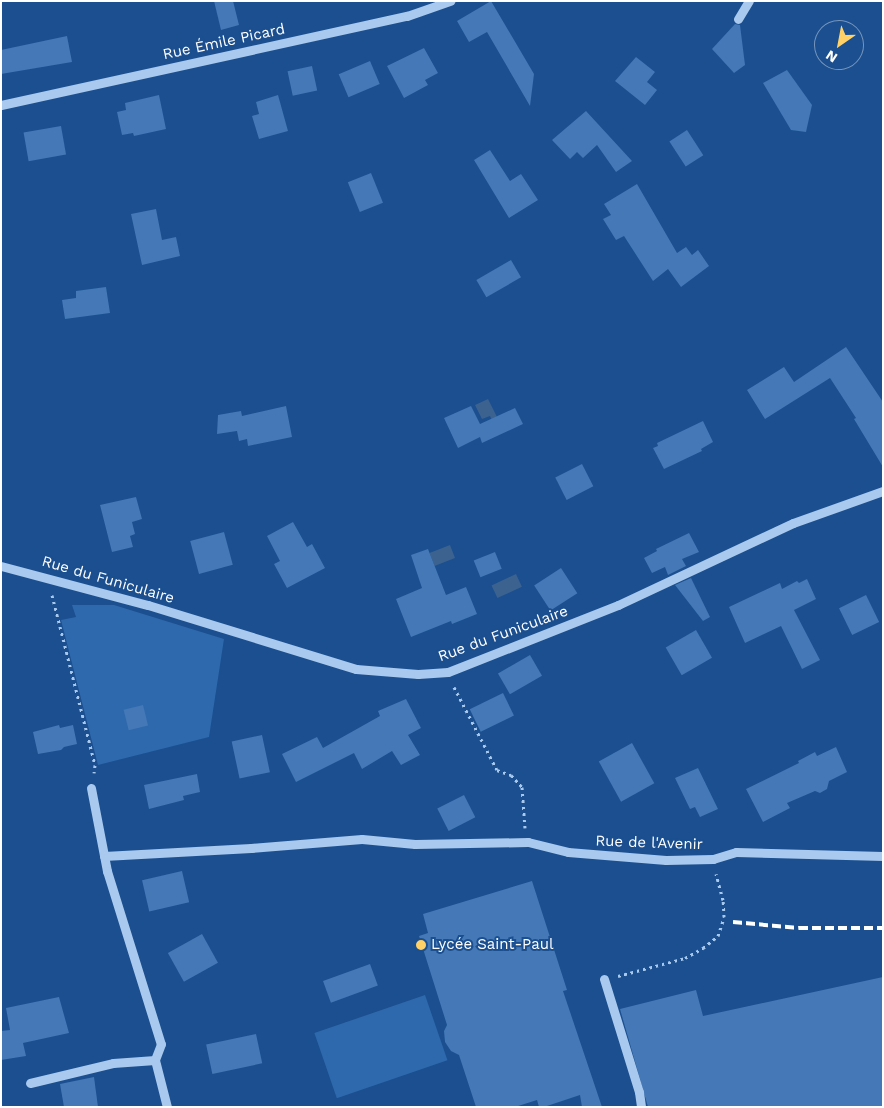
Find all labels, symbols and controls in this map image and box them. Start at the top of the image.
street label: Rue Émile Picard [161,20,287,64]
north arrow [814,20,864,70]
text: N [823,47,840,66]
street label: Rue du Funiculaire [40,552,176,608]
street label: Rue du Funiculaire [436,602,570,666]
street label: Rue de l'Avenir [595,832,703,854]
place label: Lycée Saint-Paul [431,936,554,954]
marker: Lycée Saint-Paul [415,939,427,951]

